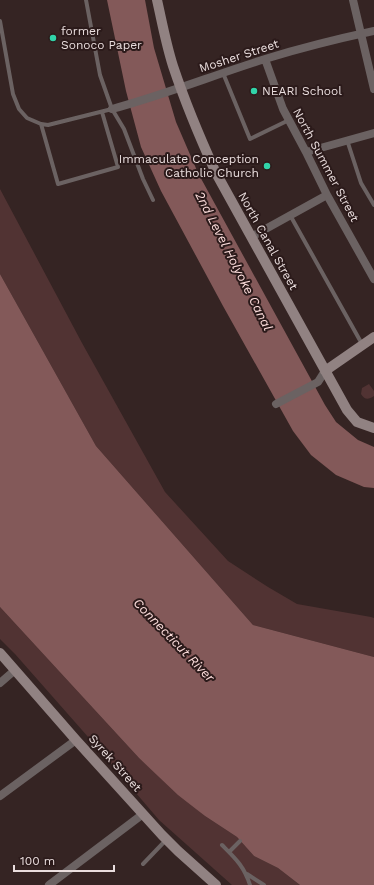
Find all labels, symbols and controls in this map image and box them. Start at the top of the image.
place label: former Sonoco Paper [61,24,142,52]
marker: former Sonoco Paper [48,33,58,43]
street label: Mosher Street [197,37,281,75]
place label: NEARI School [262,84,342,98]
marker: NEARI School [249,86,259,96]
street label: North Summer Street [290,106,362,224]
place label: Immaculate Conception Catholic Church [119,152,259,180]
marker: Immaculate Conception Catholic Church [262,161,272,171]
water label: 2nd Level Holyoke Canal [192,189,276,333]
street label: North Canal Street [235,190,301,292]
water label: Connecticut River [130,595,218,685]
street label: Syrek Street [86,732,144,794]
scale bar [14,847,114,873]
text: 100 m [20,854,55,868]

